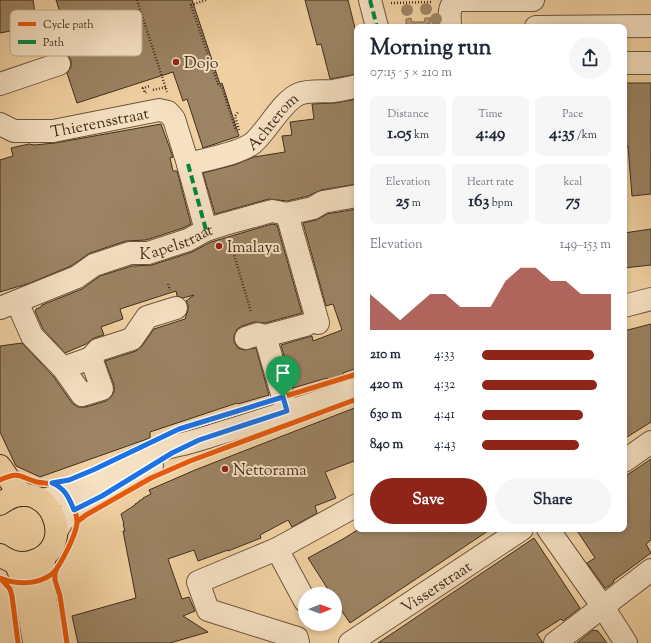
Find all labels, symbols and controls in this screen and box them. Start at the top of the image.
legend [10,10,142,56]
text: Cycle path [43,17,94,33]
text: Morning run [370,33,492,65]
text: Path [43,35,65,51]
button: share [569,37,611,79]
place label: Dojo [184,53,219,76]
marker: Dojo [171,57,181,67]
text: 07:15 · 5 × 210 m [370,64,452,82]
street label: Achterom [243,88,305,157]
street label: Thierensstraat [49,103,152,145]
text: Distance [387,106,429,122]
text: Time [478,106,503,122]
text: Pace [562,106,583,122]
text: 1.05 [387,122,412,146]
text: 4:49 [476,122,505,146]
text: 4:35 [549,122,575,146]
text: km [412,127,429,143]
text: /km [575,127,597,143]
text: Elevation [386,174,430,190]
text: Heart rate [467,174,514,190]
text: kcal [563,174,582,190]
text: 25 [396,190,409,214]
text: 163 [468,190,489,214]
text: 75 [566,190,580,214]
text: m [409,195,421,211]
text: bpm [489,195,513,211]
street label: Kapelstraat [140,219,217,267]
text: Elevation [370,236,423,254]
text: 149–153 m [560,236,611,254]
place label: Imalaya [227,237,280,260]
marker: Imalaya [214,241,224,251]
text: 210 m [370,346,401,364]
text: 4:33 [434,346,454,364]
pin [266,356,300,397]
icon: arrive [272,362,294,384]
text: 420 m [370,376,403,394]
text: 4:32 [434,376,455,394]
text: 630 m [370,406,402,424]
text: 4:41 [434,406,455,424]
text: 840 m [370,436,403,454]
text: 4:43 [434,436,456,454]
place label: Nettorama [233,460,307,483]
marker: Nettorama [220,464,230,474]
button: Save [370,478,487,524]
button: Share [495,478,611,524]
street label: Visserstraat [397,556,478,620]
north arrow [298,587,342,631]
map controls [298,587,342,631]

